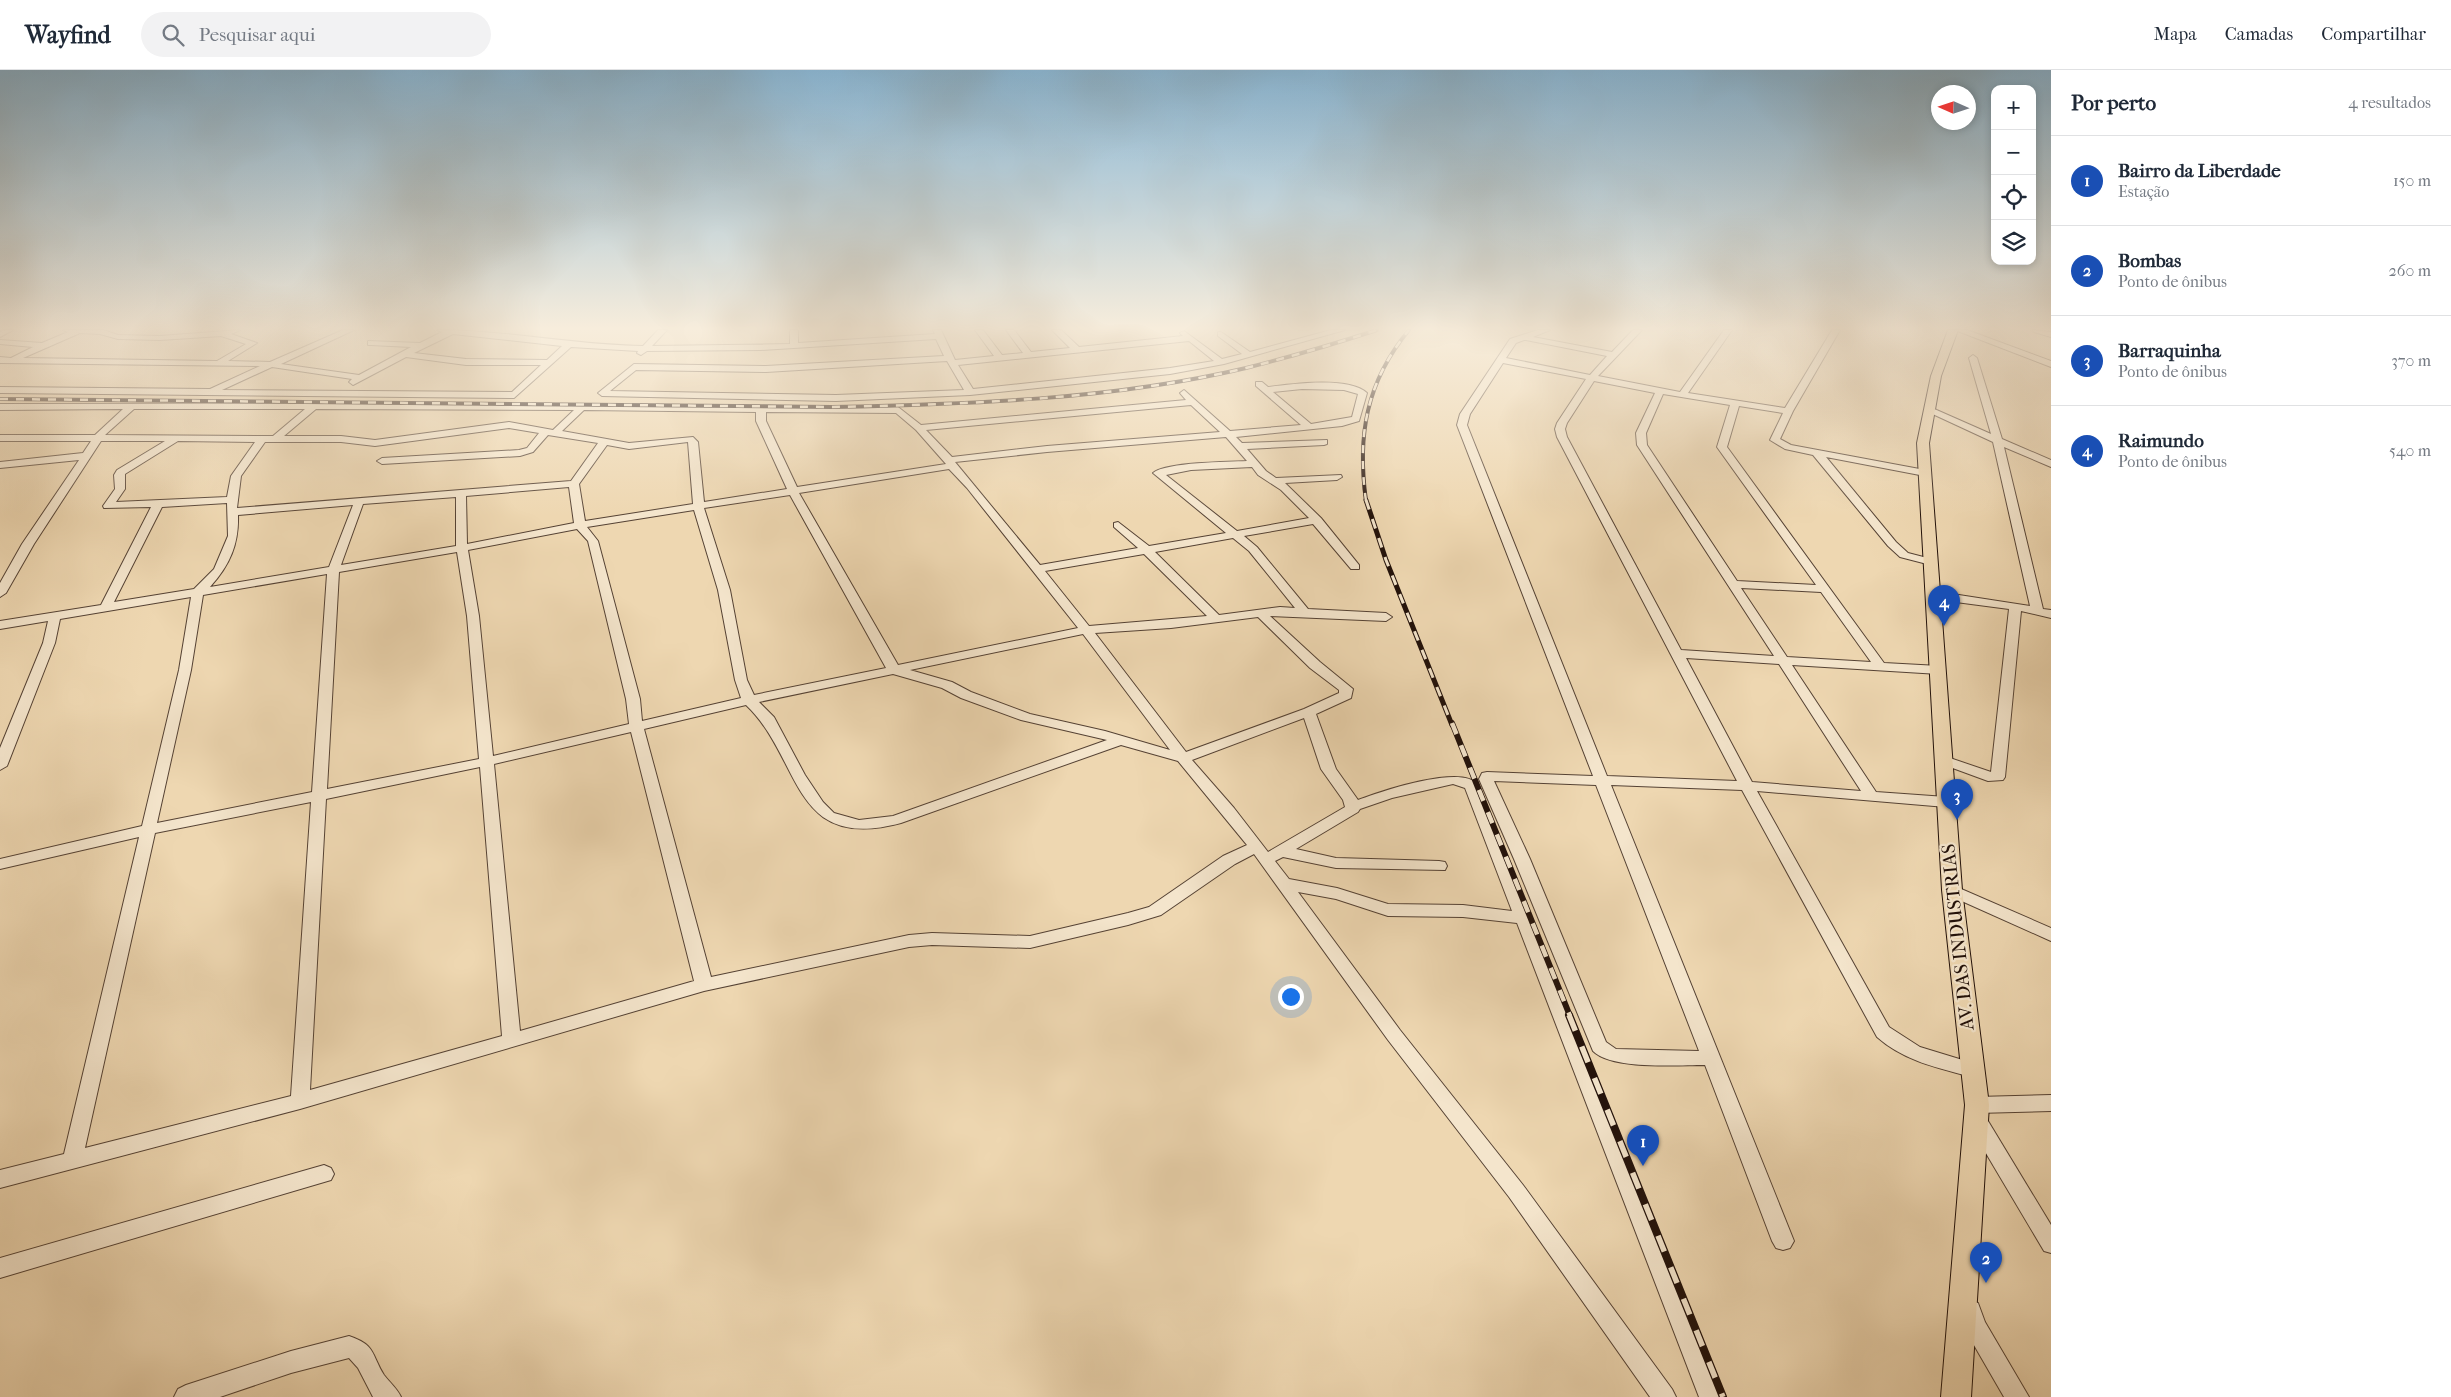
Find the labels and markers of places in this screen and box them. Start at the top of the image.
pin: 4 [1928,585,1960,626]
pin: 3 [1941,779,1973,820]
pin: 1 [1627,1125,1659,1166]
pin: 2 [1970,1242,2002,1283]

